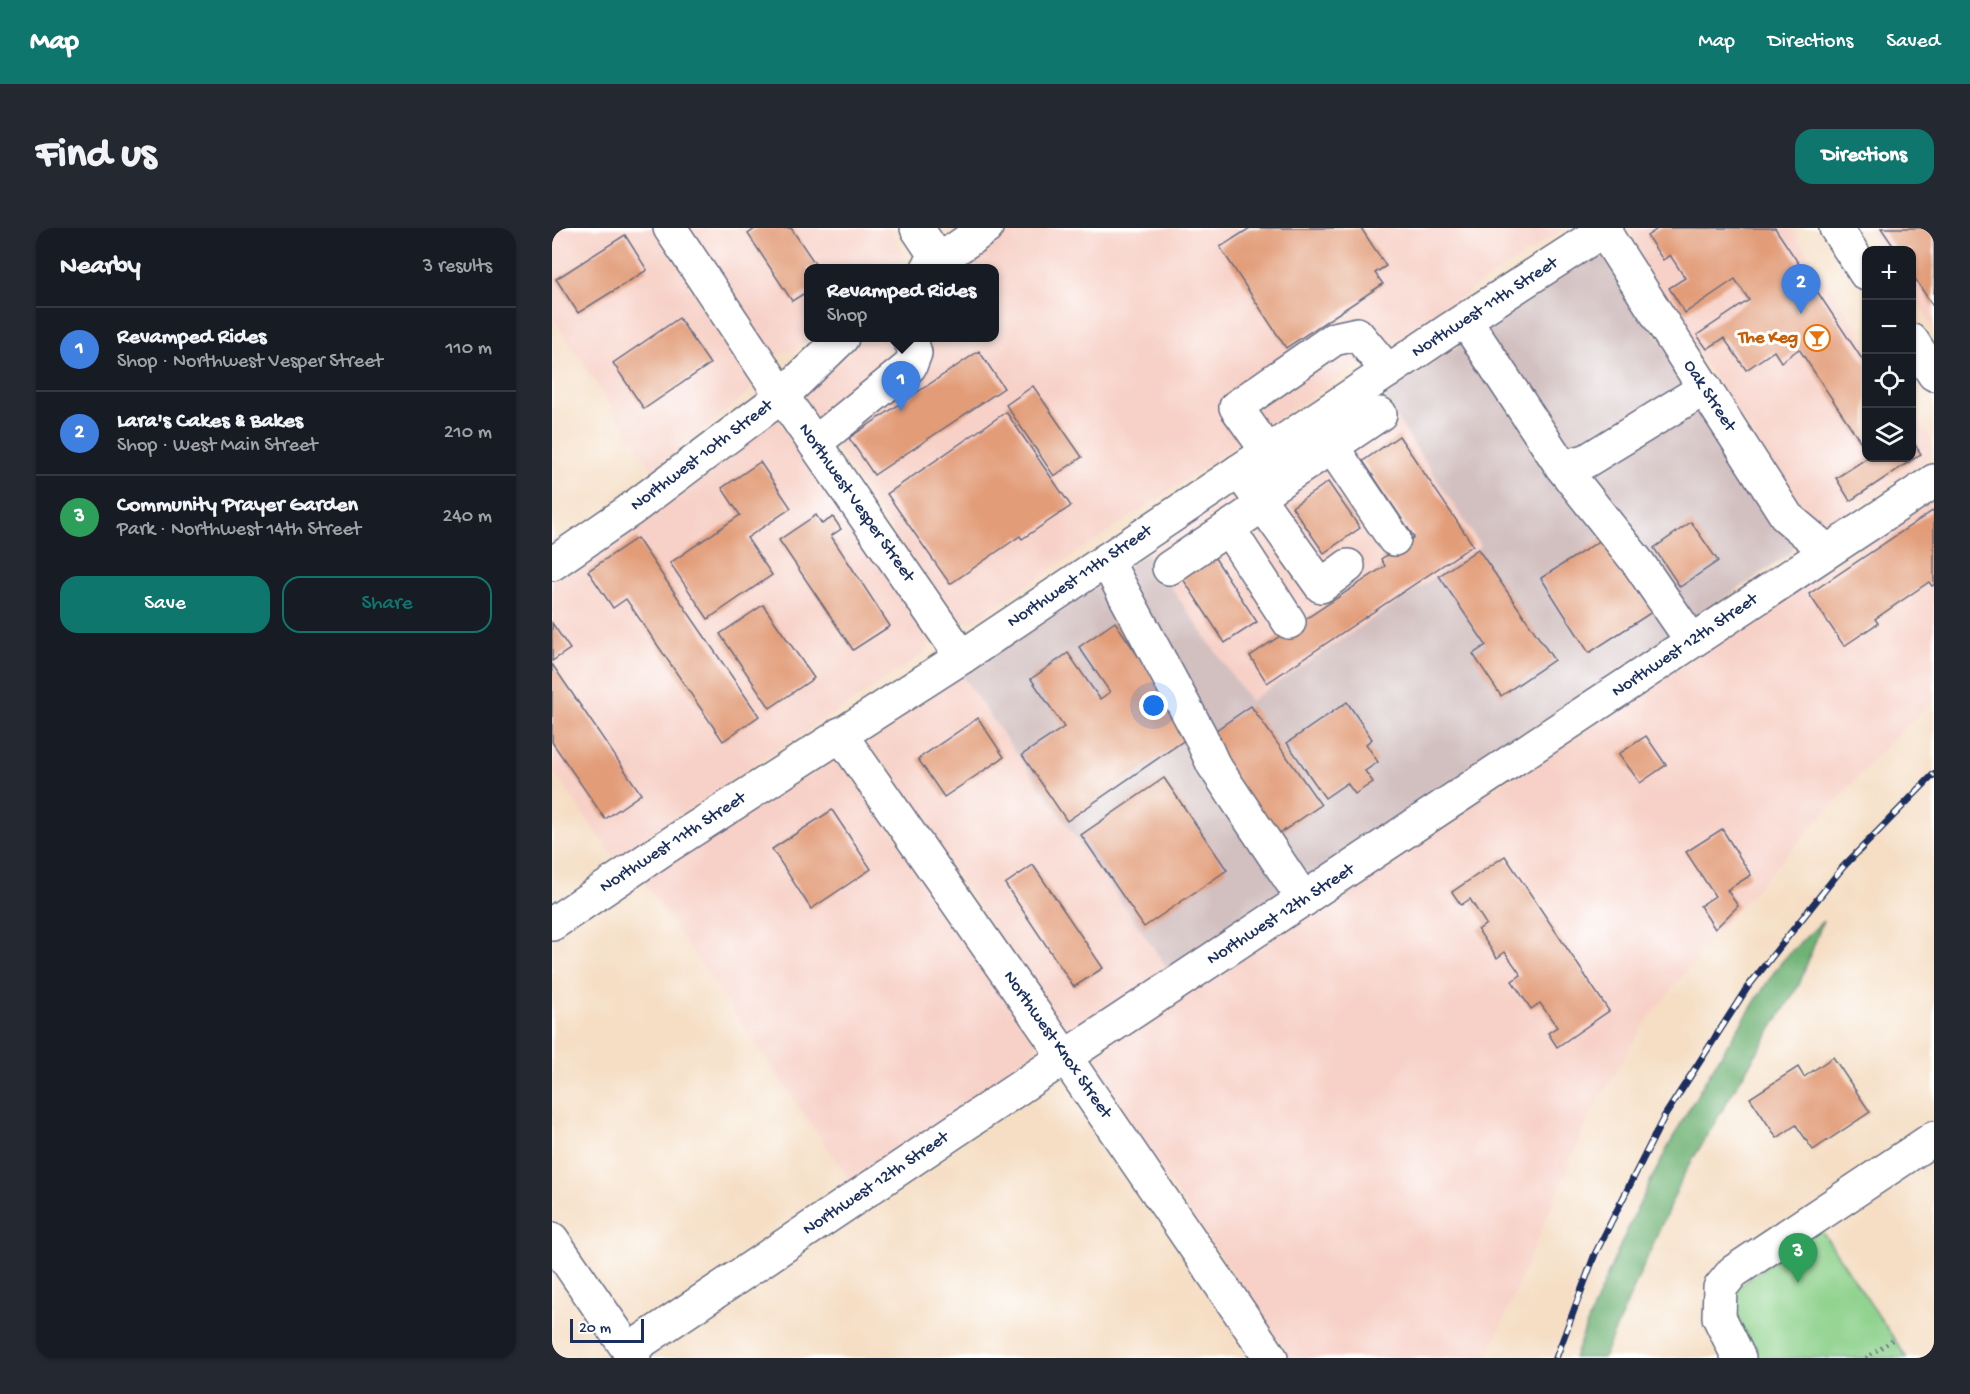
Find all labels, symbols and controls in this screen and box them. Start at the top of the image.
text: Map [30,26,79,59]
text: Map [1698,30,1735,55]
text: Directions [1768,30,1853,55]
text: Saved [1886,30,1940,55]
button: Directions [1795,129,1934,184]
text: Find us [36,132,156,181]
map controls [1862,246,1916,462]
button: + [1862,246,1916,300]
text: Nearby [60,252,141,283]
street label: Northwest 11th Street [1408,252,1563,363]
text: 3 results [423,256,492,279]
popup [804,264,999,342]
pin: 2 [1782,264,1820,314]
text: Revamped Rides [827,279,976,305]
button: − [1862,300,1916,354]
text: Shop [827,305,867,328]
bar icon: The Keg [1802,323,1832,353]
text: Revamped Rides [117,325,266,351]
place label: The Keg [1736,328,1798,349]
text: 1 [75,338,84,361]
text: 110 m [446,338,492,361]
text: Shop · Northwest Vesper Street [117,351,383,374]
button: locate [1862,354,1916,408]
street label: Oak Street [1678,356,1741,437]
pin: 1 [882,362,920,411]
street label: Northwest 10th Street [627,395,779,516]
button: layers [1862,408,1916,462]
text: Lara's Cakes & Bakes [117,409,303,435]
street label: Northwest Vesper Street [793,420,920,588]
text: 2 [75,422,84,445]
text: 210 m [444,422,492,445]
text: Shop · West Main Street [117,435,317,458]
text: Community Prayer Garden [117,493,358,519]
text: 3 [74,506,85,529]
text: 240 m [442,506,492,529]
text: Park · Northwest 14th Street [117,519,361,542]
street label: Northwest 11th Street [1004,520,1158,633]
button: Save [60,576,270,633]
button: Share [282,576,492,633]
street label: Northwest 12th Street [1608,588,1763,703]
your location [1139,691,1168,720]
street label: Northwest 11th Street [596,787,751,898]
street label: Northwest 12th Street [1203,859,1360,970]
street label: Northwest Knox Street [998,967,1117,1124]
street label: Northwest 12th Street [799,1126,954,1241]
pin: 3 [1778,1234,1818,1283]
scale bar [570,1316,644,1344]
text: 20 m [579,1320,611,1339]

